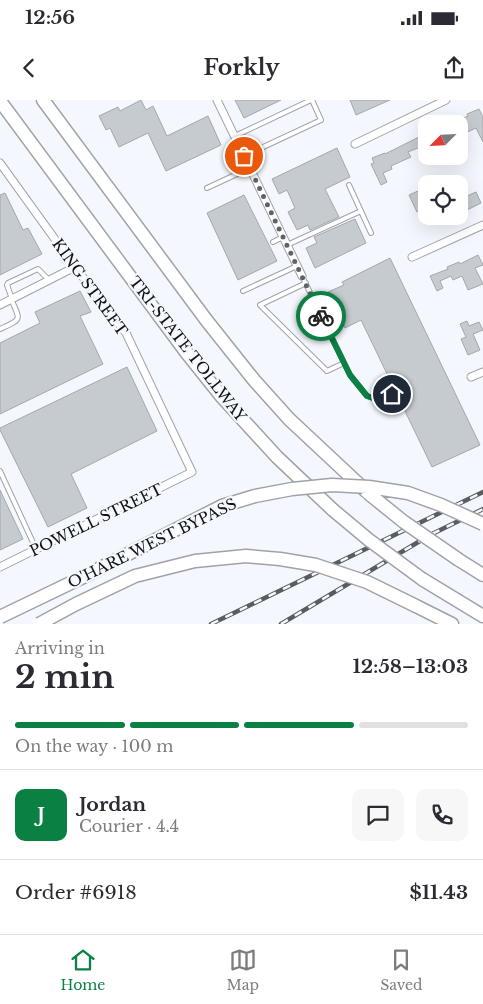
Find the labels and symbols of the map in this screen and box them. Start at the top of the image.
north arrow [418,115,468,165]
pin [223,135,265,177]
street label: KING STREET [48,235,132,339]
street label: TRI-STATE TOLLWAY [125,273,251,426]
courier [296,291,346,341]
pin [371,373,413,415]
street label: POWELL STREET [26,480,166,560]
street label: O'HARE WEST BYPASS [64,494,240,592]

